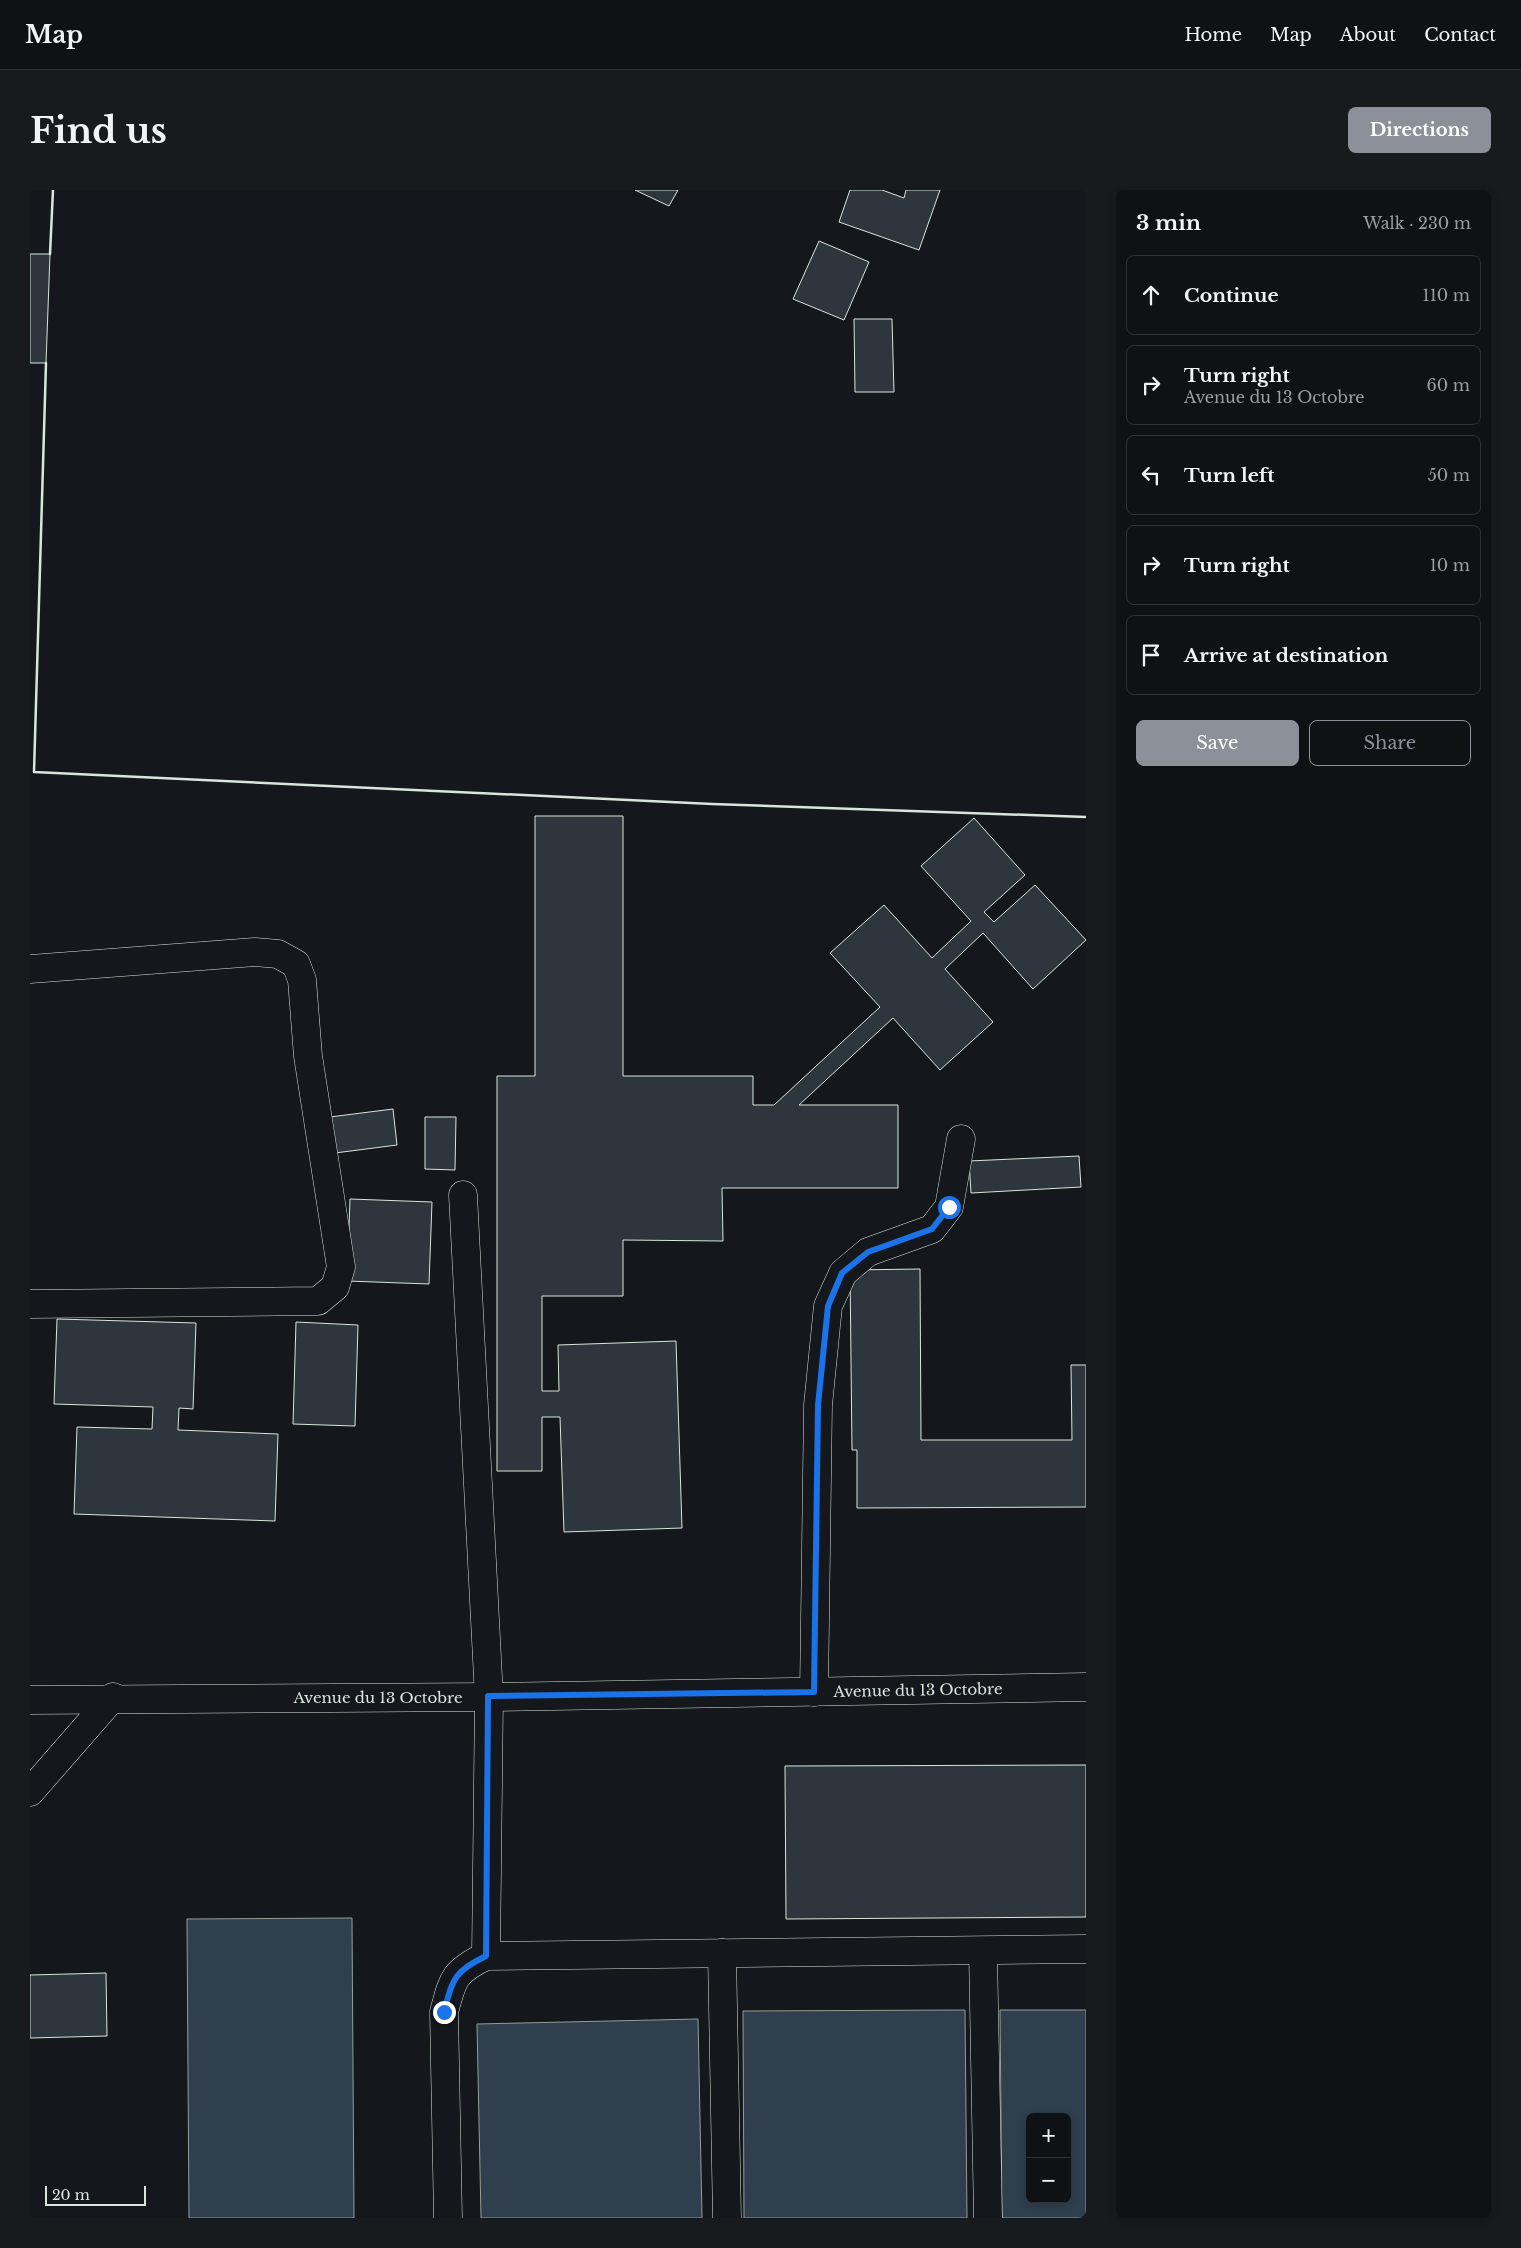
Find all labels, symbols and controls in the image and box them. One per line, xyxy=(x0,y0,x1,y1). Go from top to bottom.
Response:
text: Map xyxy=(25,20,83,49)
text: Home xyxy=(1184,24,1242,46)
text: Map xyxy=(1270,24,1312,46)
text: About xyxy=(1340,24,1396,46)
text: Contact xyxy=(1424,24,1496,46)
button: Directions xyxy=(1348,107,1491,153)
text: Find us xyxy=(30,109,167,152)
text: 3 min xyxy=(1136,210,1201,236)
text: Walk · 230 m xyxy=(1363,213,1471,233)
icon: ahead xyxy=(1137,281,1165,309)
text: Continue xyxy=(1184,284,1279,307)
text: 110 m xyxy=(1423,285,1470,305)
text: Turn right xyxy=(1184,364,1290,387)
icon: right xyxy=(1137,371,1165,399)
text: 60 m xyxy=(1427,375,1470,395)
text: Avenue du 13 Octobre xyxy=(1184,387,1365,407)
icon: left xyxy=(1137,461,1165,489)
text: Turn left xyxy=(1184,464,1275,487)
text: 50 m xyxy=(1428,465,1470,485)
icon: right xyxy=(1137,551,1165,579)
text: Turn right xyxy=(1184,554,1290,577)
text: 10 m xyxy=(1430,555,1470,575)
icon: arrive xyxy=(1137,641,1165,669)
text: Arrive at destination xyxy=(1184,644,1388,667)
button: Save xyxy=(1136,720,1299,766)
button: Share xyxy=(1309,720,1471,766)
route start xyxy=(938,1196,961,1219)
street label: Avenue du 13 Octobre xyxy=(832,1679,1003,1701)
street label: Avenue du 13 Octobre xyxy=(292,1688,463,1707)
route end xyxy=(433,2001,456,2024)
map controls xyxy=(1026,2113,1071,2203)
button: + xyxy=(1026,2113,1071,2158)
button: − xyxy=(1026,2158,1071,2203)
scale bar xyxy=(45,2183,146,2206)
text: 20 m xyxy=(52,2186,90,2204)

